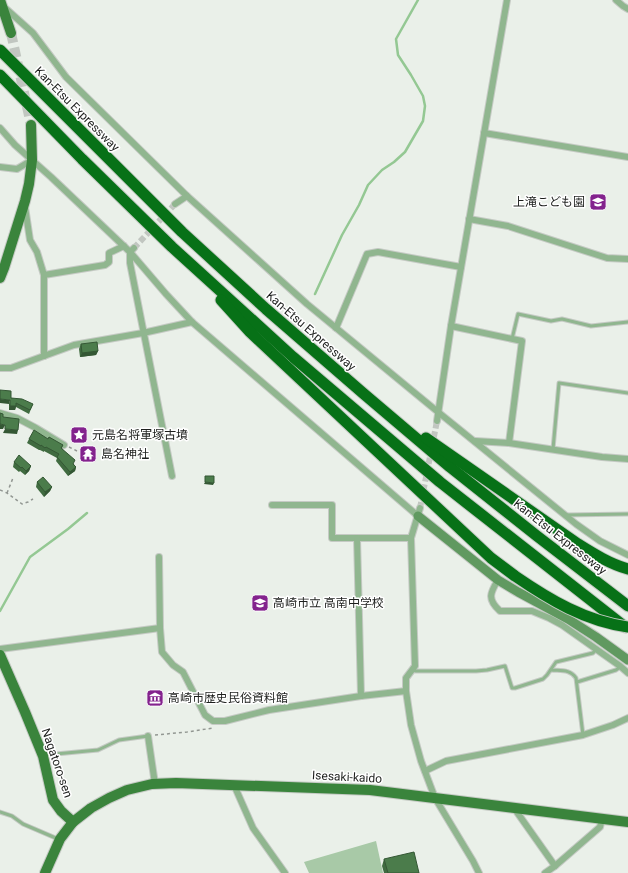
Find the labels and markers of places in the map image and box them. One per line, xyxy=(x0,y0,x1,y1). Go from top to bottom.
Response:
school or university icon: 上滝こども園 xyxy=(588,192,608,212)
place label: 上滝こども園 xyxy=(513,195,585,209)
place icon: 元島名将軍塚古墳 xyxy=(69,425,89,445)
place label: 元島名将軍塚古墳 xyxy=(92,428,188,442)
temple icon: 島名神社 xyxy=(78,444,98,464)
place label: 島名神社 xyxy=(101,447,149,461)
school or university icon: 高崎市立 高南中学校 xyxy=(250,593,270,613)
place label: 高崎市立 高南中学校 xyxy=(273,596,384,610)
museum icon: 高崎市歴史民俗資料館 xyxy=(145,688,165,708)
place label: 高崎市歴史民俗資料館 xyxy=(168,691,288,705)

